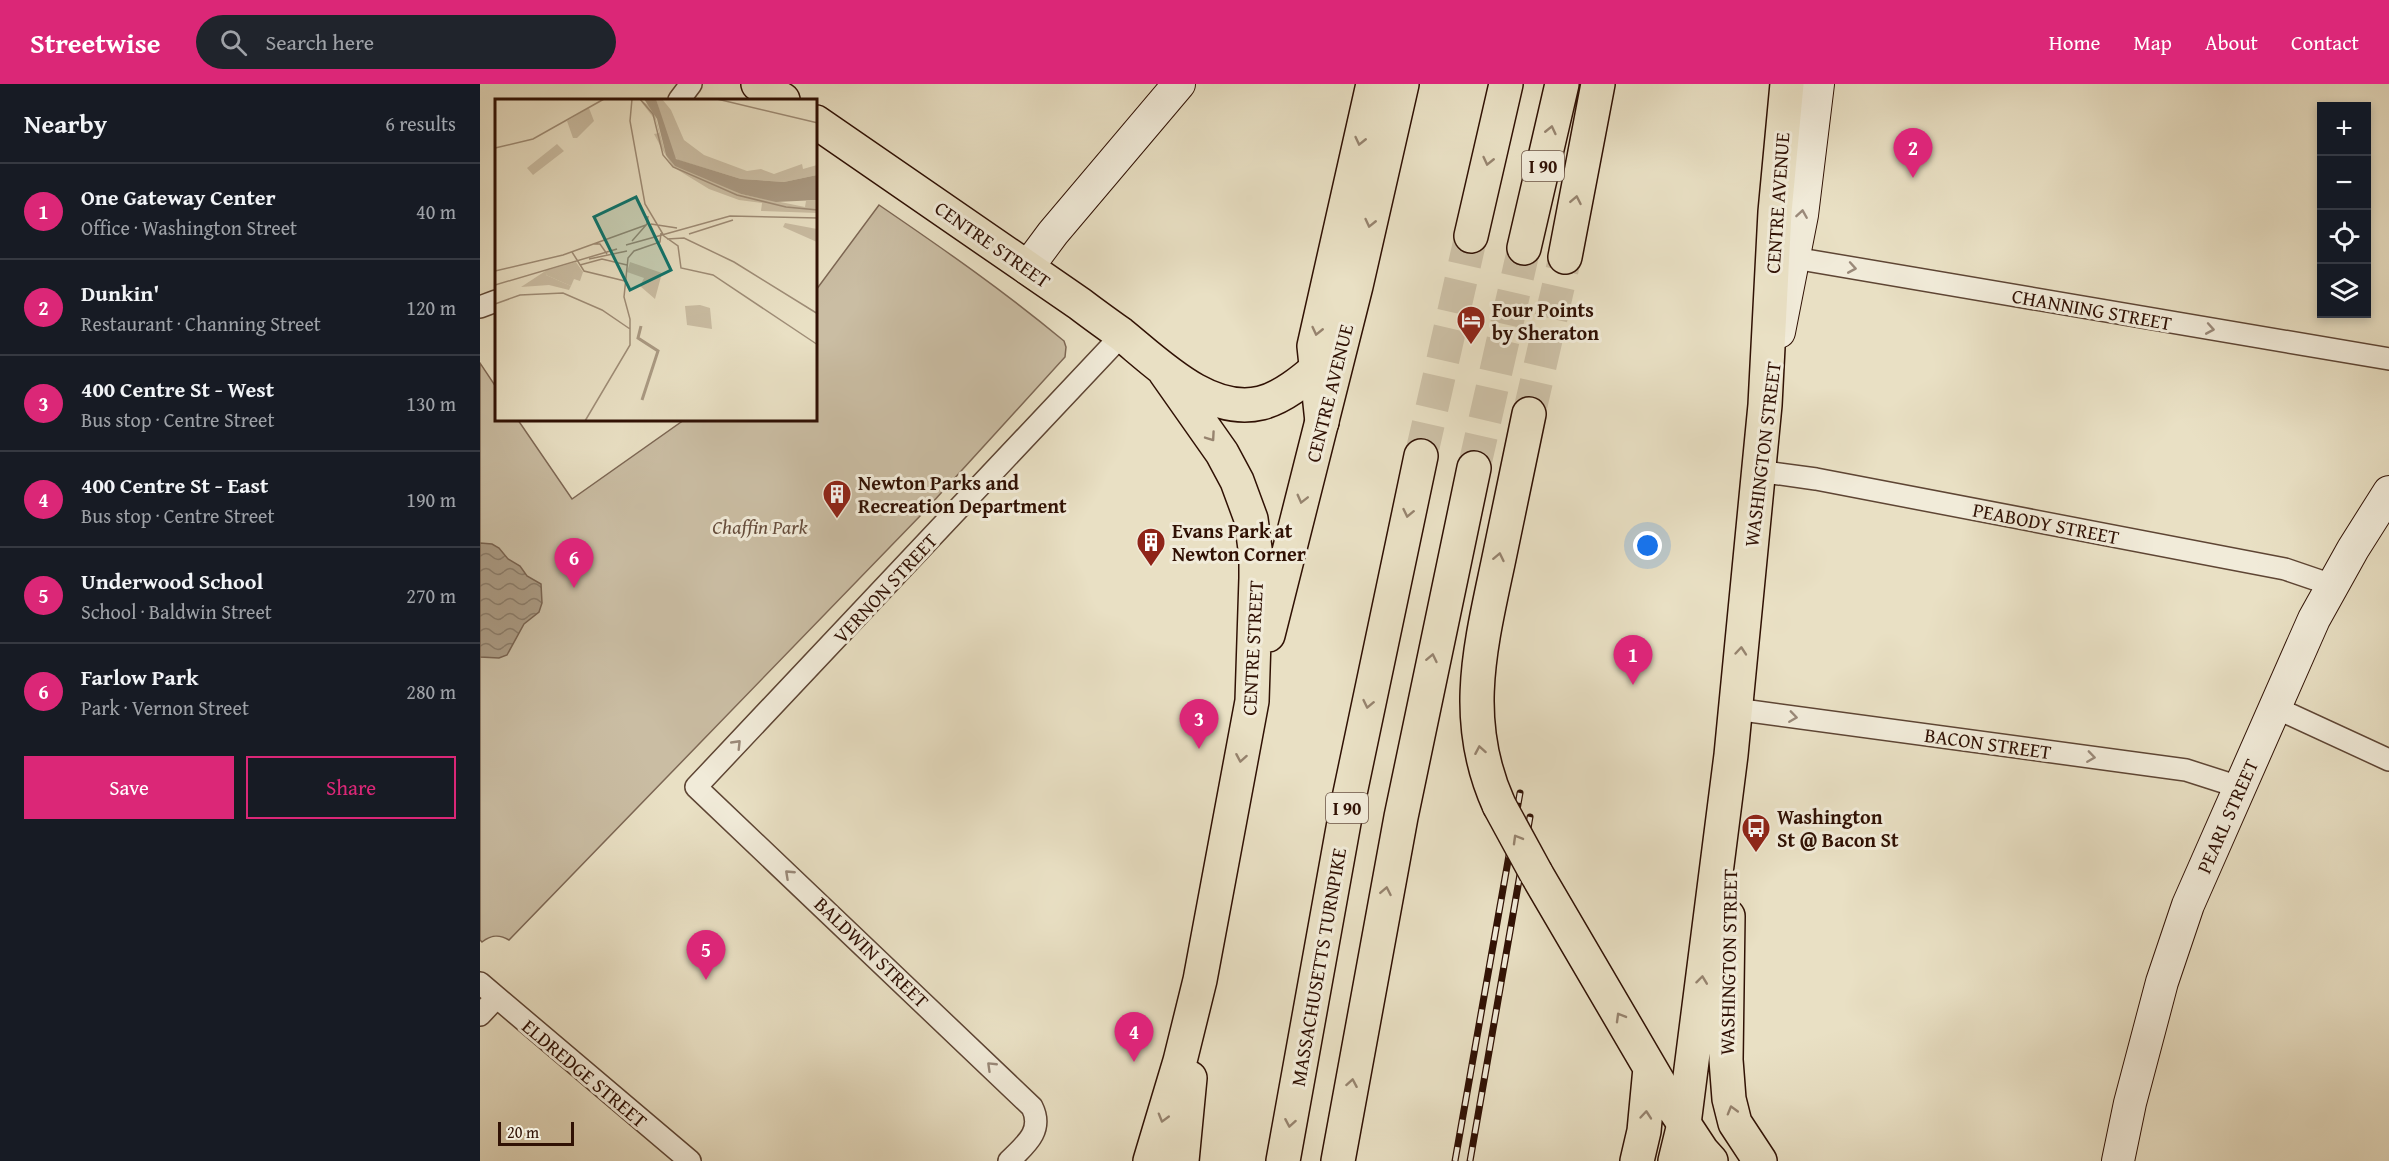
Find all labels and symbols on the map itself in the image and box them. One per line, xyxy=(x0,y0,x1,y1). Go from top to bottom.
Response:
inset map xyxy=(495,99,818,422)
one-way arrow xyxy=(1544,125,1557,135)
pin: 2 xyxy=(1894,128,1932,178)
street label: CENTRE AVENUE xyxy=(1758,131,1796,275)
one-way arrow xyxy=(1354,136,1367,146)
road number: I 90 xyxy=(1522,151,1564,181)
one-way arrow xyxy=(1482,156,1495,166)
street label: CENTRE STREET xyxy=(929,193,1057,295)
one-way arrow xyxy=(1569,195,1582,205)
one-way arrow xyxy=(1795,209,1808,219)
one-way arrow xyxy=(1364,218,1377,228)
one-way arrow xyxy=(1847,261,1856,273)
street label: CHANNING STREET xyxy=(2010,281,2174,337)
place label: Four Points by Sheraton xyxy=(1492,295,1599,347)
hotel icon: Four Points by Sheraton xyxy=(1455,304,1487,346)
street label: CENTRE AVENUE xyxy=(1298,321,1360,465)
one-way arrow xyxy=(2204,322,2214,335)
one-way arrow xyxy=(1311,326,1324,336)
street label: WASHINGTON STREET xyxy=(1736,360,1788,548)
one-way arrow xyxy=(1203,430,1214,441)
place label: Newton Parks and Recreation Department xyxy=(858,468,1067,520)
building icon: Newton Parks and Recreation Department xyxy=(821,478,853,520)
one-way arrow xyxy=(1297,493,1310,503)
street label: PEABODY STREET xyxy=(1970,495,2122,551)
one-way arrow xyxy=(1403,508,1416,518)
park label: Chaffin Park xyxy=(712,512,809,541)
place label: Evans Park at Newton Corner xyxy=(1172,516,1306,568)
street label: VERNON STREET xyxy=(826,526,944,650)
building icon: Evans Park at Newton Corner xyxy=(1135,526,1167,568)
your location xyxy=(1633,531,1662,560)
pin: 6 xyxy=(554,538,593,588)
one-way arrow xyxy=(1492,553,1505,563)
street label: CENTRE STREET xyxy=(1234,580,1270,716)
pin: 1 xyxy=(1614,636,1652,685)
one-way arrow xyxy=(1734,647,1747,656)
one-way arrow xyxy=(1425,654,1438,664)
one-way arrow xyxy=(1362,699,1375,709)
pin: 3 xyxy=(1180,700,1218,749)
one-way arrow xyxy=(1789,710,1798,723)
street label: BACON STREET xyxy=(1923,720,2053,766)
one-way arrow xyxy=(729,741,740,752)
one-way arrow xyxy=(1475,745,1487,754)
one-way arrow xyxy=(2086,751,2095,763)
one-way arrow xyxy=(1235,753,1248,763)
street label: PEARL STREET xyxy=(2189,754,2265,878)
road number: I 90 xyxy=(1326,793,1368,823)
place label: Washington St @ Bacon St xyxy=(1777,802,1899,854)
bus stop icon: Washington St @ Bacon St xyxy=(1740,812,1772,854)
one-way arrow xyxy=(1513,835,1524,845)
street label: MASSACHUSETTS TURNPIKE xyxy=(1283,846,1353,1088)
street label: WASHINGTON STREET xyxy=(1712,869,1744,1055)
one-way arrow xyxy=(785,870,796,881)
one-way arrow xyxy=(1379,886,1392,896)
street label: BALDWIN STREET xyxy=(808,890,936,1014)
pin: 5 xyxy=(686,930,726,980)
one-way arrow xyxy=(1695,975,1707,984)
street label: ELDREDGE STREET xyxy=(516,1012,654,1134)
pin: 4 xyxy=(1114,1012,1154,1062)
one-way arrow xyxy=(1616,1013,1627,1023)
one-way arrow xyxy=(987,1062,997,1073)
one-way arrow xyxy=(1345,1078,1358,1088)
one-way arrow xyxy=(1727,1105,1739,1116)
one-way arrow xyxy=(1639,1110,1652,1119)
one-way arrow xyxy=(1158,1112,1170,1123)
one-way arrow xyxy=(1284,1118,1296,1128)
scale bar xyxy=(498,1119,574,1146)

